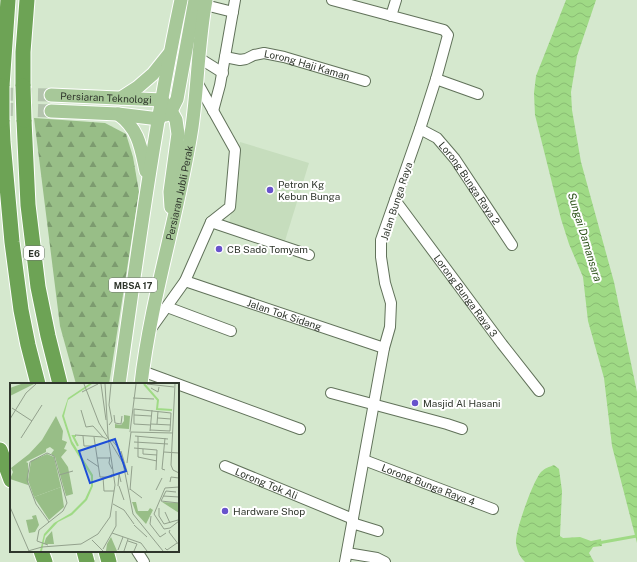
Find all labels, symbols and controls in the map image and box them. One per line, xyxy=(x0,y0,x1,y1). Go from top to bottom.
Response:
street label: Lorong Haji Kaman xyxy=(263,47,351,82)
street label: Persiaran Teknologi xyxy=(60,89,152,106)
street label: Lorong Bunga Raya 2 xyxy=(437,139,503,227)
street label: Persiaran Jubli Perak xyxy=(163,144,195,242)
street label: Jalan Bunga Raya xyxy=(378,160,414,242)
place label: Petron Kg Kebun Bunga xyxy=(278,178,340,202)
marker: Petron Kg Kebun Bunga xyxy=(265,185,275,195)
water label: Sungai Damansara xyxy=(566,191,604,283)
place label: CB Sado Tomyam xyxy=(227,243,308,255)
marker: CB Sado Tomyam xyxy=(214,244,224,254)
road number: E6 xyxy=(24,246,44,260)
street label: Lorong Bunga Raya 3 xyxy=(432,252,500,339)
road number: MBSA 17 xyxy=(109,278,157,292)
street label: Jalan Tok Sidang xyxy=(246,296,323,333)
inset map xyxy=(10,383,179,552)
place label: Masjid Al Hasani xyxy=(423,397,500,409)
marker: Masjid Al Hasani xyxy=(410,398,420,408)
street label: Lorong Bunga Raya 4 xyxy=(380,461,477,508)
street label: Lorong Tok Ali xyxy=(233,465,300,502)
place label: Hardware Shop xyxy=(233,505,305,517)
marker: Hardware Shop xyxy=(220,506,230,516)

